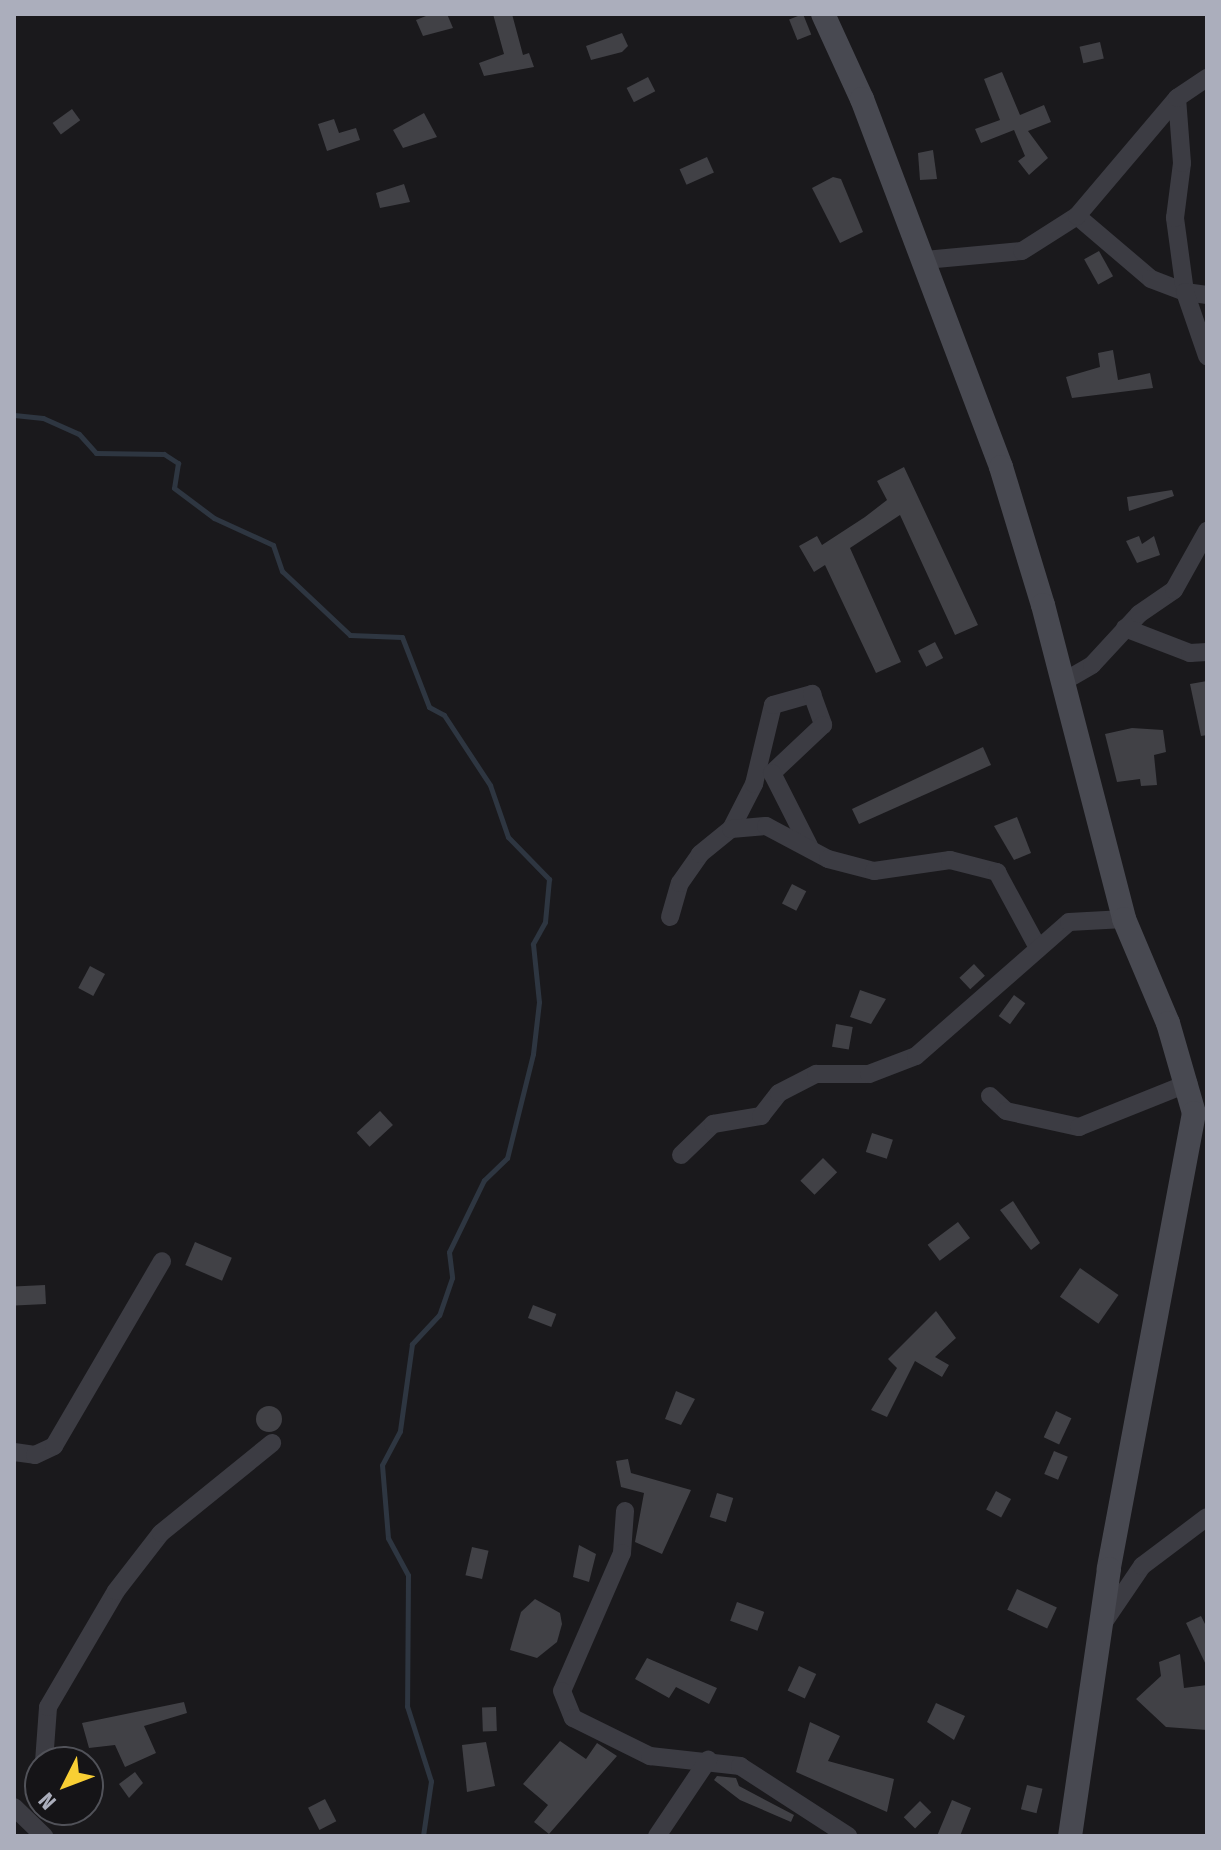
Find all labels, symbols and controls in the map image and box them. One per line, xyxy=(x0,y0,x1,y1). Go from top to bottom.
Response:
north arrow xyxy=(24,1746,104,1826)
text: N xyxy=(33,1787,62,1815)

